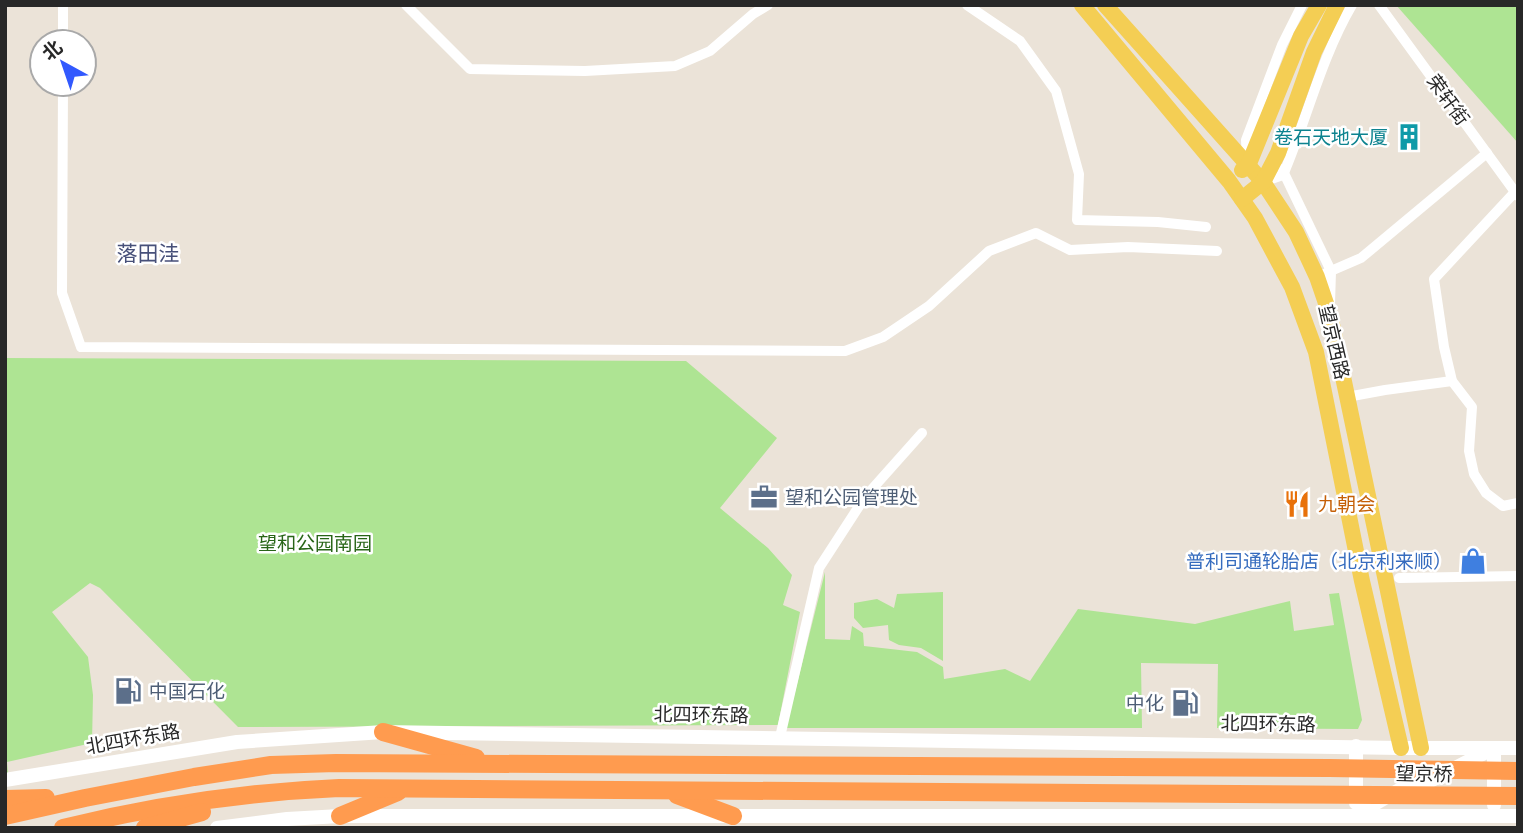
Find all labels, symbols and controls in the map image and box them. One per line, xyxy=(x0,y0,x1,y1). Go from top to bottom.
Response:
north arrow xyxy=(28,28,98,98)
text: 北 xyxy=(37,35,68,66)
street label: 荣轩街 xyxy=(1421,70,1475,130)
building icon: 卷石天地大厦 xyxy=(1394,122,1424,152)
place label: 卷石天地大厦 xyxy=(1274,125,1388,150)
district label: 落田洼 xyxy=(117,240,180,267)
street label: 望京西路 xyxy=(1313,302,1355,382)
office icon: 望和公园管理处 xyxy=(749,482,779,512)
place label: 望和公园管理处 xyxy=(785,485,918,510)
restaurant icon: 九朝会 xyxy=(1282,489,1312,519)
place label: 九朝会 xyxy=(1318,492,1375,517)
park label: 望和公园南园 xyxy=(258,531,372,556)
shop icon: 普利司通轮胎店（北京利来顺） xyxy=(1458,546,1488,576)
place label: 普利司通轮胎店（北京利来顺） xyxy=(1186,549,1452,574)
fuel station icon: 中国石化 xyxy=(113,676,143,706)
place label: 中国石化 xyxy=(149,679,225,704)
fuel station icon: 中化 xyxy=(1170,688,1200,718)
place label: 中化 xyxy=(1126,691,1164,716)
street label: 北四环东路 xyxy=(653,702,749,728)
street label: 北四环东路 xyxy=(1220,711,1316,737)
street label: 北四环东路 xyxy=(84,718,182,760)
street label: 望京桥 xyxy=(1395,761,1453,787)

